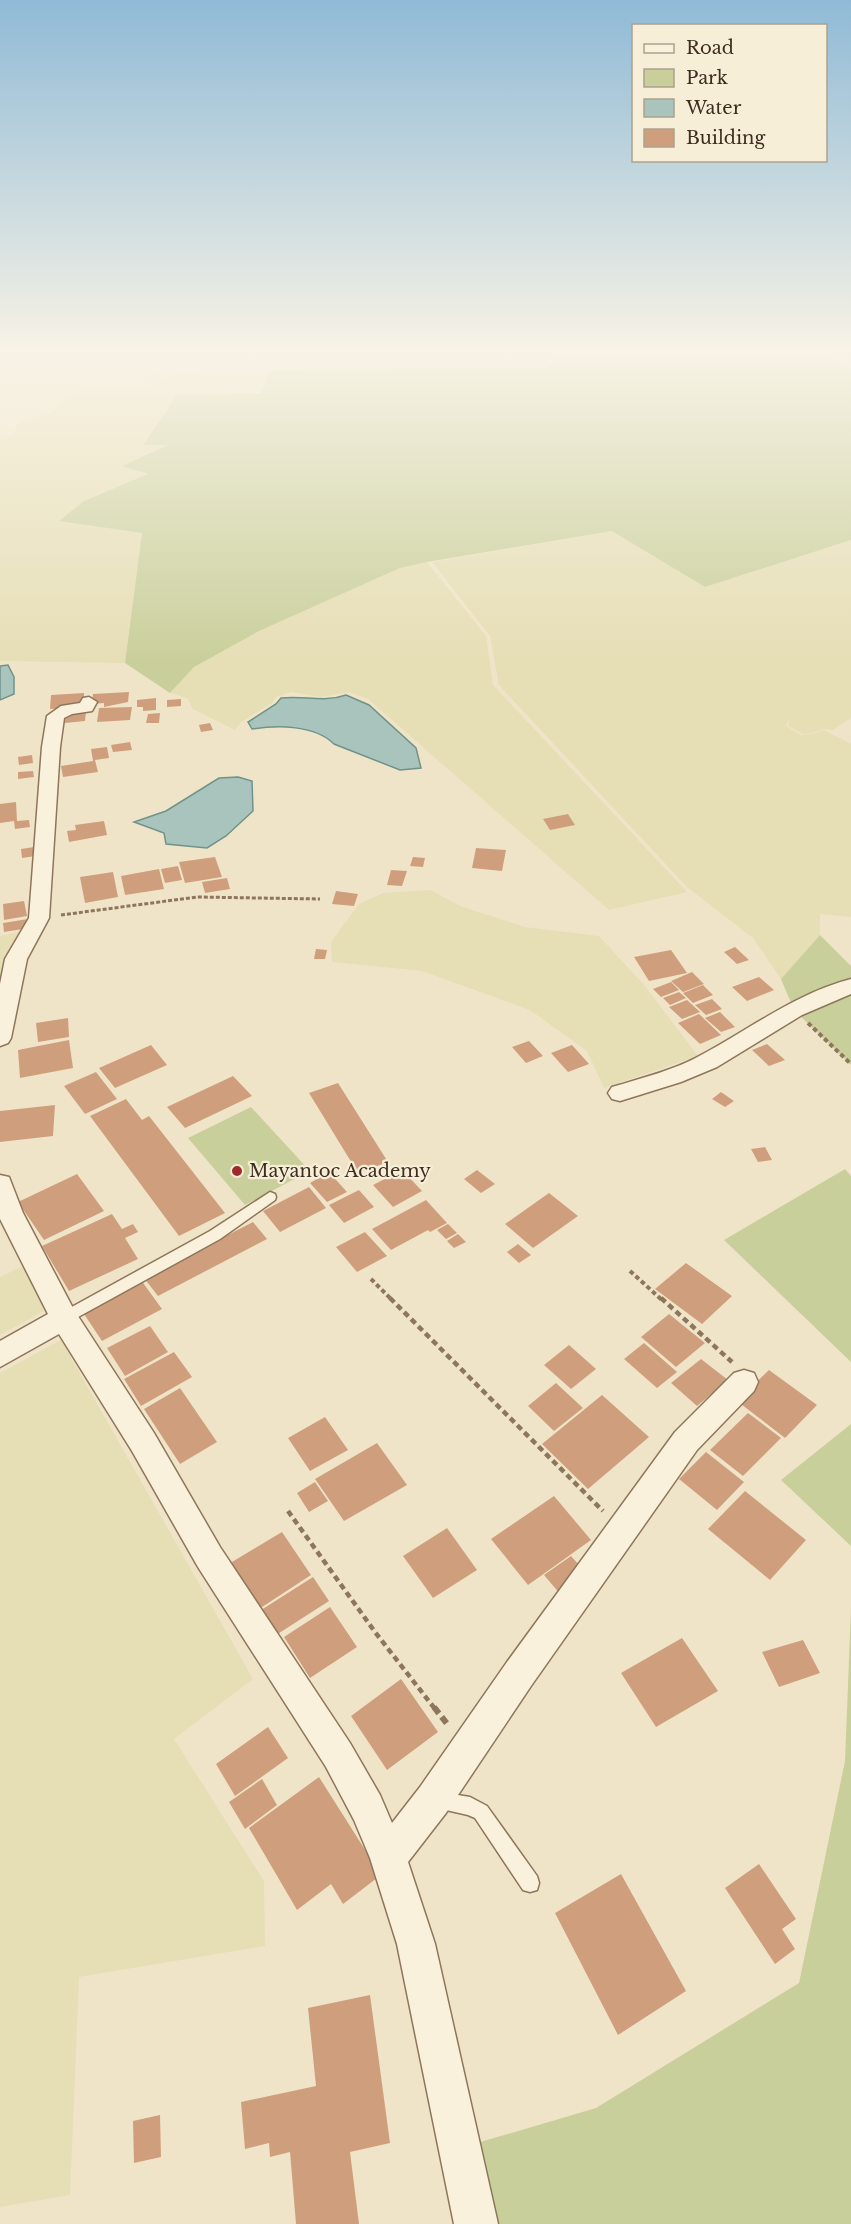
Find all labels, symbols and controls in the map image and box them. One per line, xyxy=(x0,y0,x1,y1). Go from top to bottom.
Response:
legend xyxy=(632,24,827,162)
text: Road xyxy=(686,37,734,59)
text: Park xyxy=(686,67,728,89)
text: Water xyxy=(685,97,742,119)
text: Building xyxy=(686,127,765,149)
place label: Mayantoc Academy xyxy=(249,1160,431,1182)
marker: Mayantoc Academy xyxy=(230,1164,244,1178)

